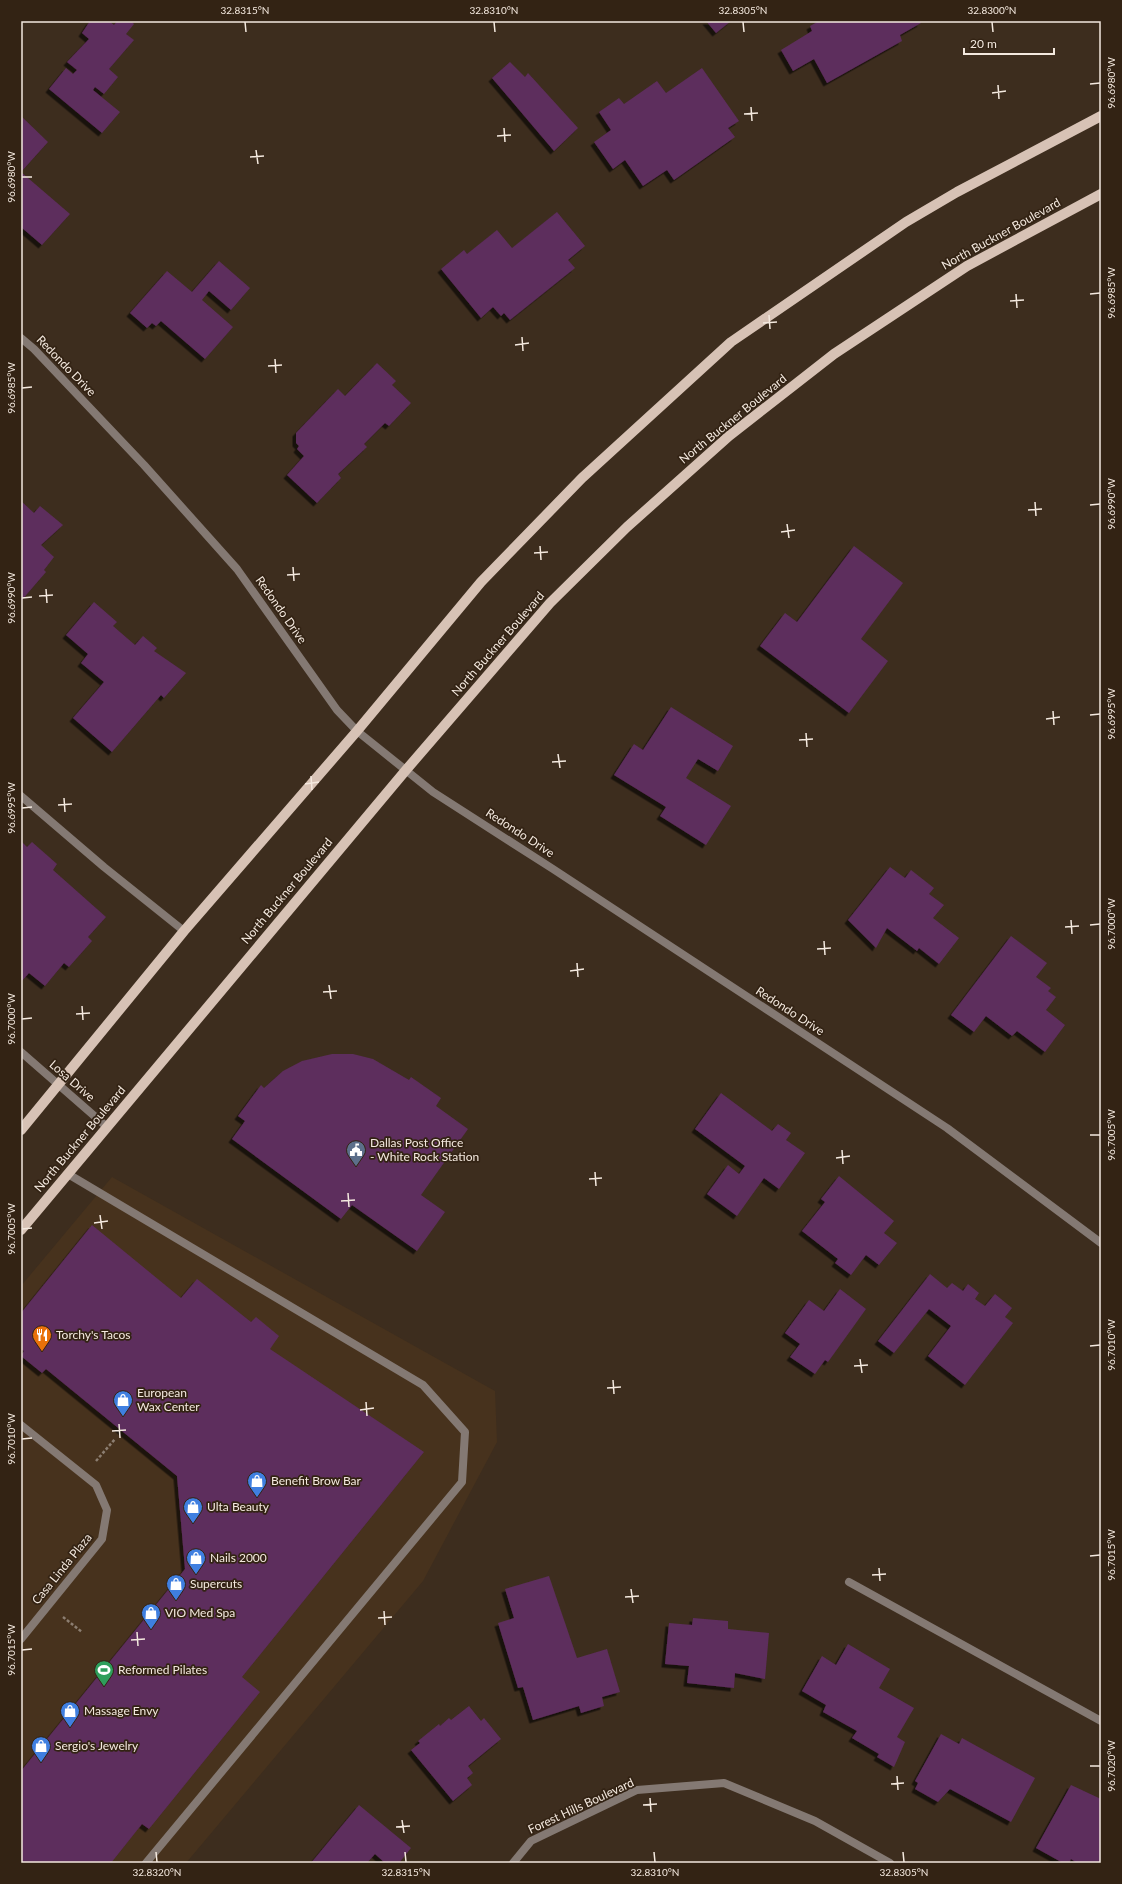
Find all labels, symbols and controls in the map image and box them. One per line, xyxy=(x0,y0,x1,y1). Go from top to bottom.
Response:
text: 32.8315°N xyxy=(221,4,269,16)
text: 32.8310°N xyxy=(470,4,518,16)
text: 32.8305°N xyxy=(719,4,767,16)
text: 32.8300°N xyxy=(968,4,1016,16)
scale bar xyxy=(964,30,1054,56)
text: 20 m xyxy=(970,36,997,51)
text: 96.6980°W xyxy=(1105,57,1117,109)
text: 96.6980°W xyxy=(5,151,17,203)
street label: North Buckner Boulevard xyxy=(939,195,1063,273)
text: 96.6985°W xyxy=(1105,267,1117,319)
street label: Redondo Drive xyxy=(34,332,99,399)
text: 96.6985°W xyxy=(5,362,17,414)
street label: North Buckner Boulevard xyxy=(676,371,789,467)
text: 96.6990°W xyxy=(1105,478,1117,530)
text: 96.6990°W xyxy=(5,572,17,624)
street label: Redondo Drive xyxy=(253,573,310,646)
street label: North Buckner Boulevard xyxy=(448,588,547,699)
text: 96.6995°W xyxy=(1105,688,1117,740)
text: 96.6995°W xyxy=(5,782,17,834)
street label: Redondo Drive xyxy=(483,805,557,860)
street label: North Buckner Boulevard xyxy=(238,835,335,947)
text: 96.7000°W xyxy=(1105,898,1117,950)
street label: Redondo Drive xyxy=(753,983,827,1038)
text: 96.7000°W xyxy=(5,993,17,1045)
street label: Losa Drive xyxy=(47,1057,98,1104)
street label: North Buckner Boulevard xyxy=(31,1083,128,1195)
text: 96.7005°W xyxy=(1105,1109,1117,1161)
place label: Dallas Post Office - White Rock Station xyxy=(370,1135,479,1164)
public building icon: Dallas Post Office - White Rock Station xyxy=(345,1139,367,1167)
text: 96.7005°W xyxy=(5,1203,17,1255)
text: 96.7010°W xyxy=(1105,1319,1117,1371)
restaurant icon: Torchy's Tacos xyxy=(31,1324,53,1352)
place label: Torchy's Tacos xyxy=(56,1327,131,1342)
place label: European Wax Center xyxy=(137,1385,200,1414)
shop icon: European Wax Center xyxy=(112,1389,134,1417)
text: 96.7010°W xyxy=(5,1413,17,1465)
shop icon: Benefit Brow Bar xyxy=(246,1470,268,1498)
place label: Benefit Brow Bar xyxy=(271,1473,362,1488)
shop icon: Ulta Beauty xyxy=(182,1496,204,1524)
place label: Ulta Beauty xyxy=(207,1499,270,1514)
text: 96.7015°W xyxy=(1105,1529,1117,1581)
street label: Casa Linda Plaza xyxy=(28,1530,95,1607)
shop icon: Nails 2000 xyxy=(185,1547,207,1575)
place label: Nails 2000 xyxy=(210,1550,267,1565)
shop icon: Supercuts xyxy=(165,1573,187,1601)
place label: Supercuts xyxy=(190,1576,242,1591)
shop icon: VIO Med Spa xyxy=(140,1602,162,1630)
place label: VIO Med Spa xyxy=(165,1605,235,1620)
text: 96.7015°W xyxy=(5,1624,17,1676)
sports icon: Reformed Pilates xyxy=(93,1659,115,1687)
place label: Reformed Pilates xyxy=(118,1662,207,1677)
shop icon: Massage Envy xyxy=(59,1700,81,1728)
place label: Massage Envy xyxy=(84,1703,159,1718)
shop icon: Sergio's Jewelry xyxy=(30,1735,52,1763)
place label: Sergio's Jewelry xyxy=(55,1738,139,1753)
text: 96.7020°W xyxy=(1105,1740,1117,1792)
street label: Forest Hills Boulevard xyxy=(525,1774,636,1837)
text: 32.8320°N xyxy=(133,1866,181,1878)
text: 32.8315°N xyxy=(382,1866,430,1878)
text: 32.8310°N xyxy=(631,1866,679,1878)
text: 32.8305°N xyxy=(880,1866,928,1878)

